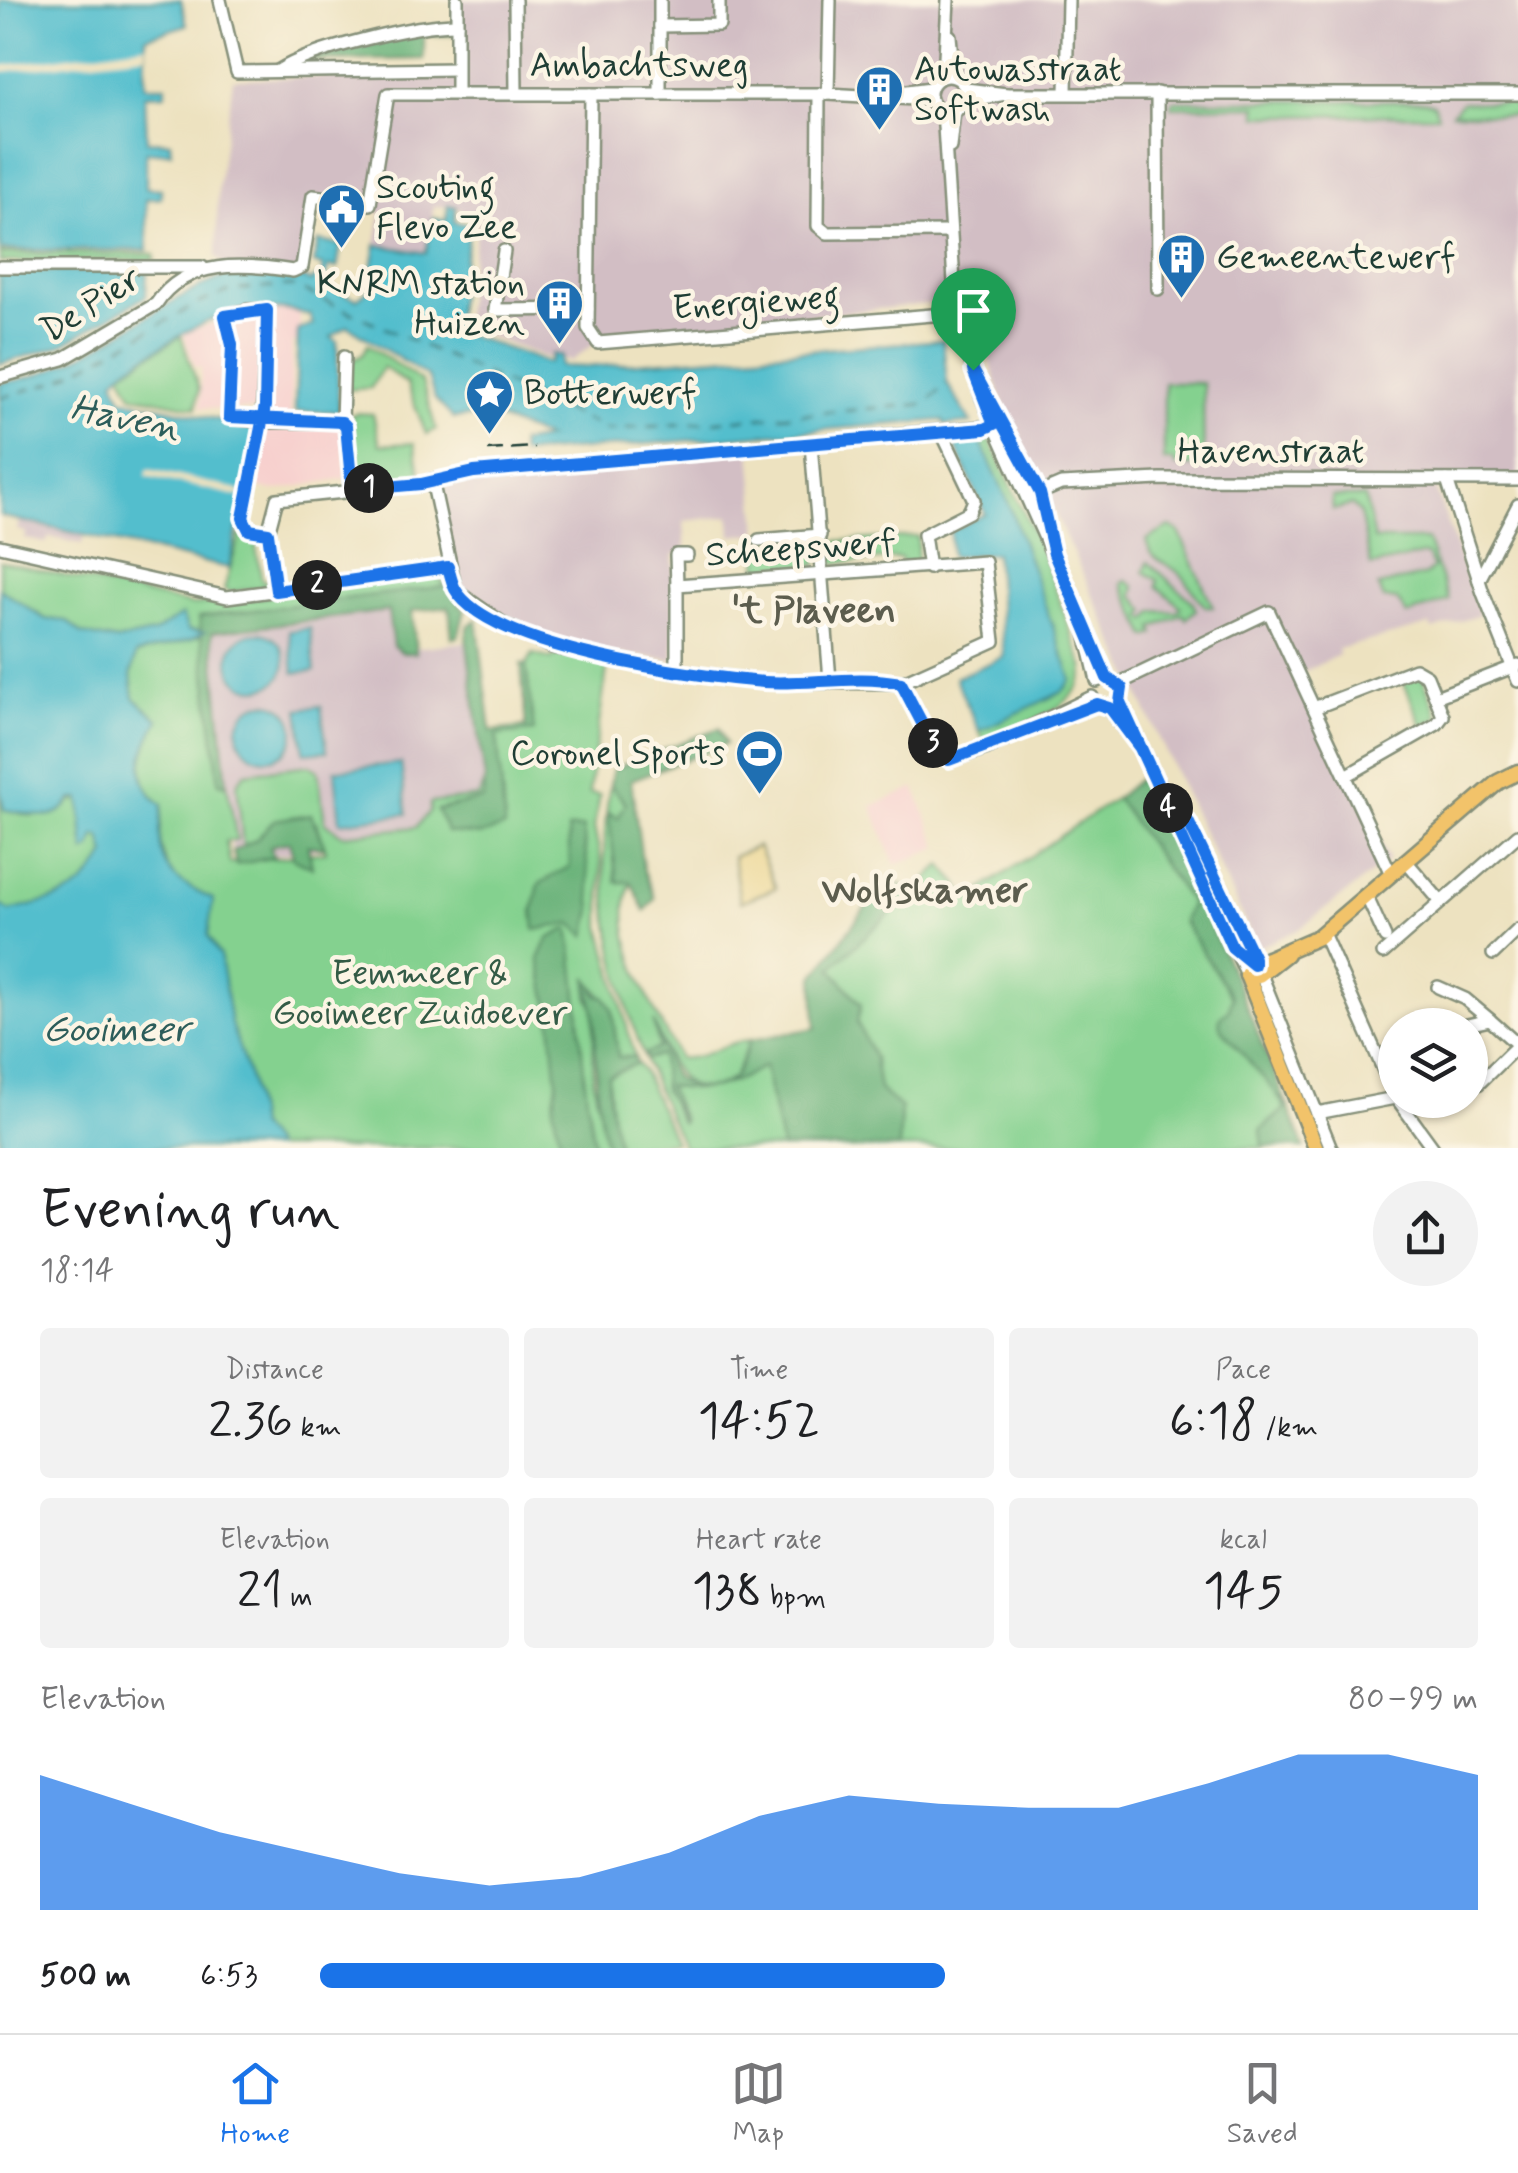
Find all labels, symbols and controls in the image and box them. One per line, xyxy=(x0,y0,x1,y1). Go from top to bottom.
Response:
street label: Ambachtsweg xyxy=(530,43,748,89)
place label: Autowasstraat Softwash xyxy=(914,47,1122,133)
building icon: Autowasstraat Softwash xyxy=(853,64,905,132)
place label: Scouting Flevo Zee xyxy=(376,165,517,251)
public building icon: Scouting Flevo Zee xyxy=(315,182,367,250)
building icon: Gemeentewerf xyxy=(1155,232,1207,300)
place label: Gemeentewerf xyxy=(1216,235,1455,281)
street label: De Pier xyxy=(32,256,150,354)
place label: KNRM station Huizen xyxy=(317,261,525,347)
pin xyxy=(931,268,1016,371)
street label: Energieweg xyxy=(671,274,841,336)
building icon: KNRM station Huizen xyxy=(534,278,586,346)
icon: arrive xyxy=(946,283,1001,338)
place icon: Botterwerf xyxy=(463,368,515,436)
place label: Botterwerf xyxy=(524,371,697,417)
water label: Haven xyxy=(66,384,184,454)
street label: Havenstraat xyxy=(1178,429,1364,475)
pin: 1 xyxy=(344,463,394,513)
text: 1 xyxy=(363,469,375,506)
street label: Scheepswerf xyxy=(704,519,898,579)
pin: 2 xyxy=(292,560,342,610)
text: 2 xyxy=(310,566,324,603)
district label: 't Plaveen xyxy=(732,587,896,636)
pin: 3 xyxy=(908,718,958,768)
text: 3 xyxy=(927,724,939,761)
sports icon: Coronel Sports xyxy=(734,728,786,796)
place label: Coronel Sports xyxy=(510,731,725,777)
pin: 4 xyxy=(1143,783,1193,833)
text: 4 xyxy=(1160,789,1176,826)
district label: Wolfskamer xyxy=(822,867,1028,916)
park label: Eemmeer & Gooimeer Zuidoever xyxy=(272,951,568,1037)
water label: Gooimeer xyxy=(43,1006,194,1055)
map controls xyxy=(1378,1008,1488,1118)
button: layers xyxy=(1378,1008,1488,1118)
text: Evening run xyxy=(40,1176,340,1248)
button: share xyxy=(1373,1181,1478,1286)
text: 18:14 xyxy=(40,1250,114,1292)
text: Distance xyxy=(225,1352,324,1389)
text: Time xyxy=(730,1352,788,1389)
text: Pace xyxy=(1215,1352,1271,1389)
text: 2.36 xyxy=(208,1389,293,1455)
text: 14:52 xyxy=(698,1389,820,1455)
text: 6:18 xyxy=(1169,1389,1257,1455)
text: km xyxy=(293,1410,341,1447)
text: /km xyxy=(1257,1410,1318,1447)
text: Elevation xyxy=(220,1522,330,1559)
text: Heart rate xyxy=(696,1522,822,1559)
text: kcal xyxy=(1220,1522,1267,1559)
text: 21 xyxy=(237,1559,283,1625)
text: 138 xyxy=(692,1559,762,1625)
text: 145 xyxy=(1203,1559,1284,1625)
text: m xyxy=(283,1580,313,1617)
text: bpm xyxy=(762,1580,826,1617)
text: Elevation xyxy=(40,1678,166,1720)
text: 80–99 m xyxy=(1348,1678,1478,1720)
text: 500 m xyxy=(40,1955,131,1997)
text: 6:53 xyxy=(200,1955,258,1997)
tab: Home xyxy=(220,2056,290,2153)
tab: Map xyxy=(731,2056,786,2153)
tab: Saved xyxy=(1227,2056,1298,2153)

